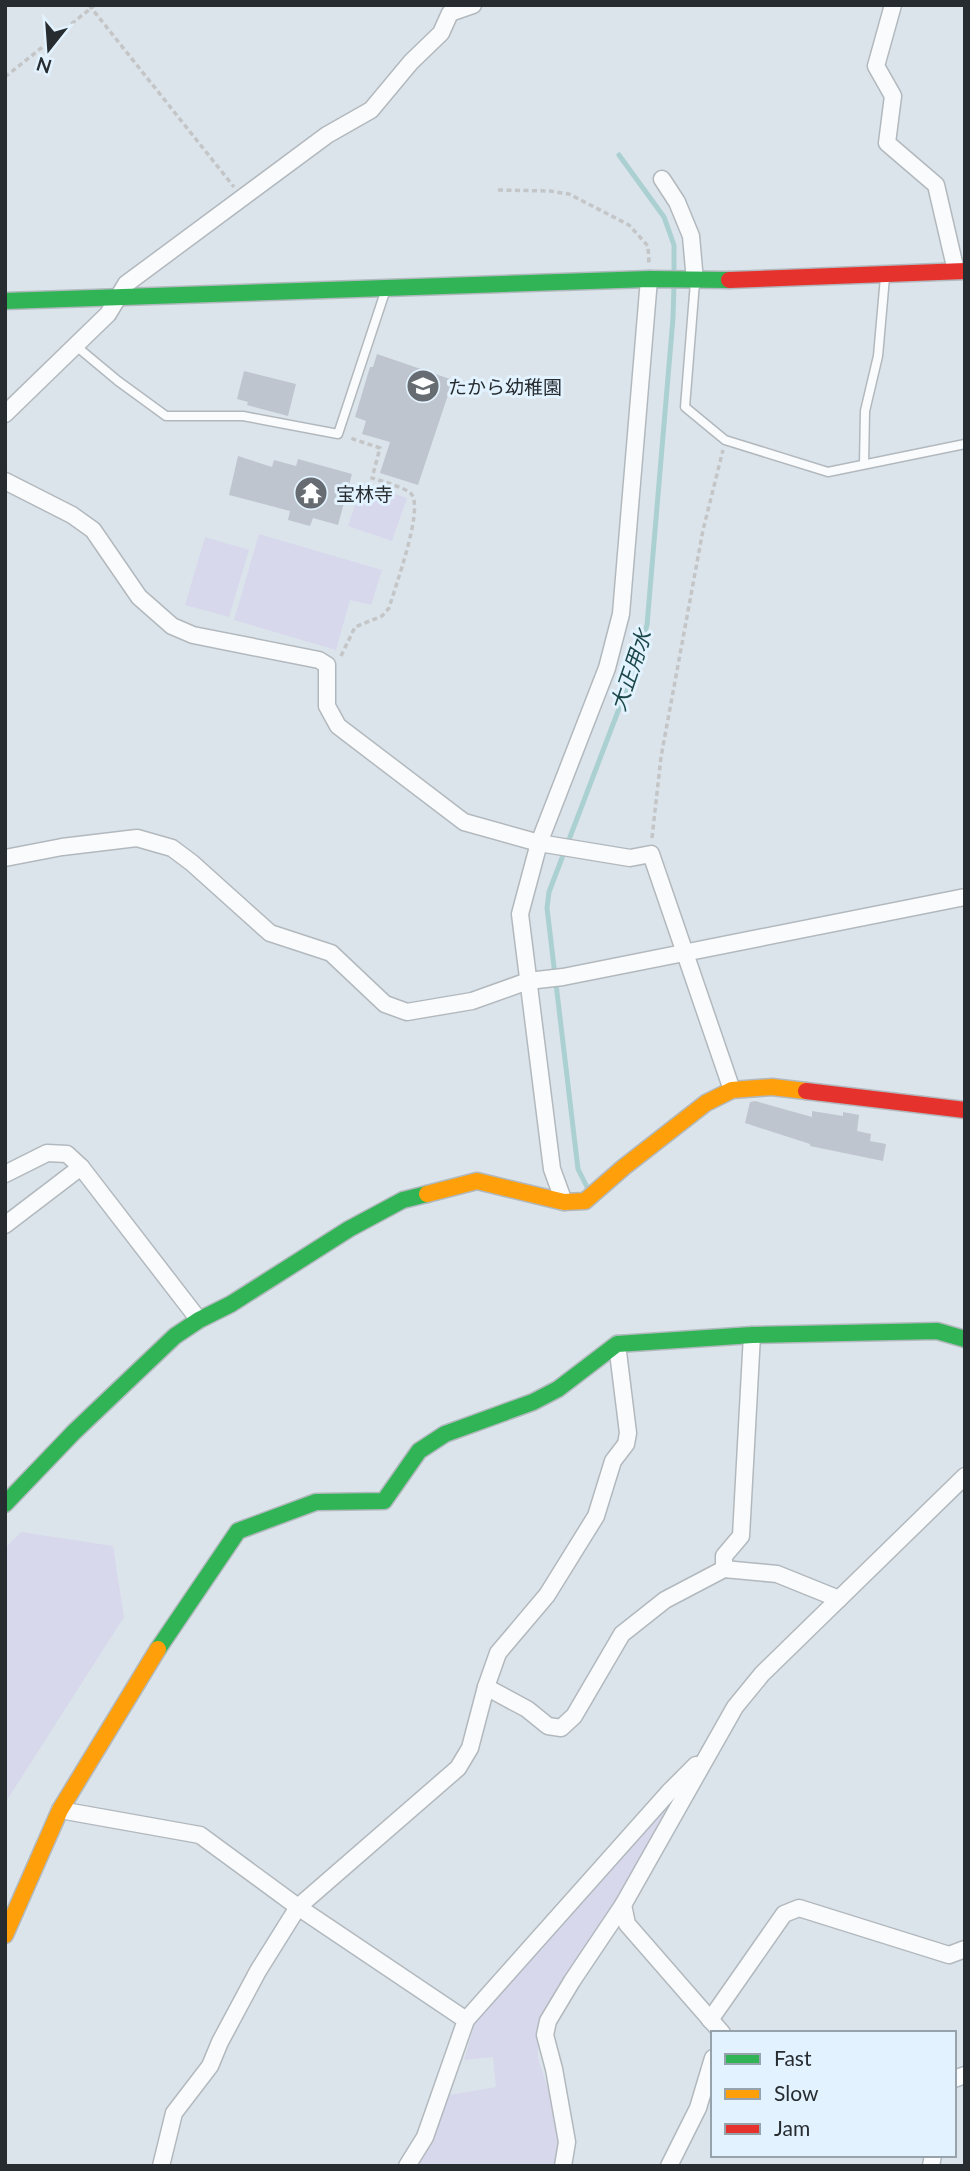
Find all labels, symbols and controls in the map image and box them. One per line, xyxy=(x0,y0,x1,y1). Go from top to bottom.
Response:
north arrow xyxy=(14,14,84,84)
text: N xyxy=(34,53,54,79)
school or university icon: たから幼稚園 xyxy=(404,367,442,405)
place label: たから幼稚園 xyxy=(448,375,562,398)
temple icon: 宝林寺 xyxy=(292,474,330,512)
place label: 宝林寺 xyxy=(336,482,393,505)
water label: 大正用水 xyxy=(605,624,656,714)
legend xyxy=(711,2031,956,2157)
text: Fast xyxy=(774,2045,812,2070)
text: Slow xyxy=(774,2080,819,2105)
text: Jam xyxy=(774,2115,810,2140)

